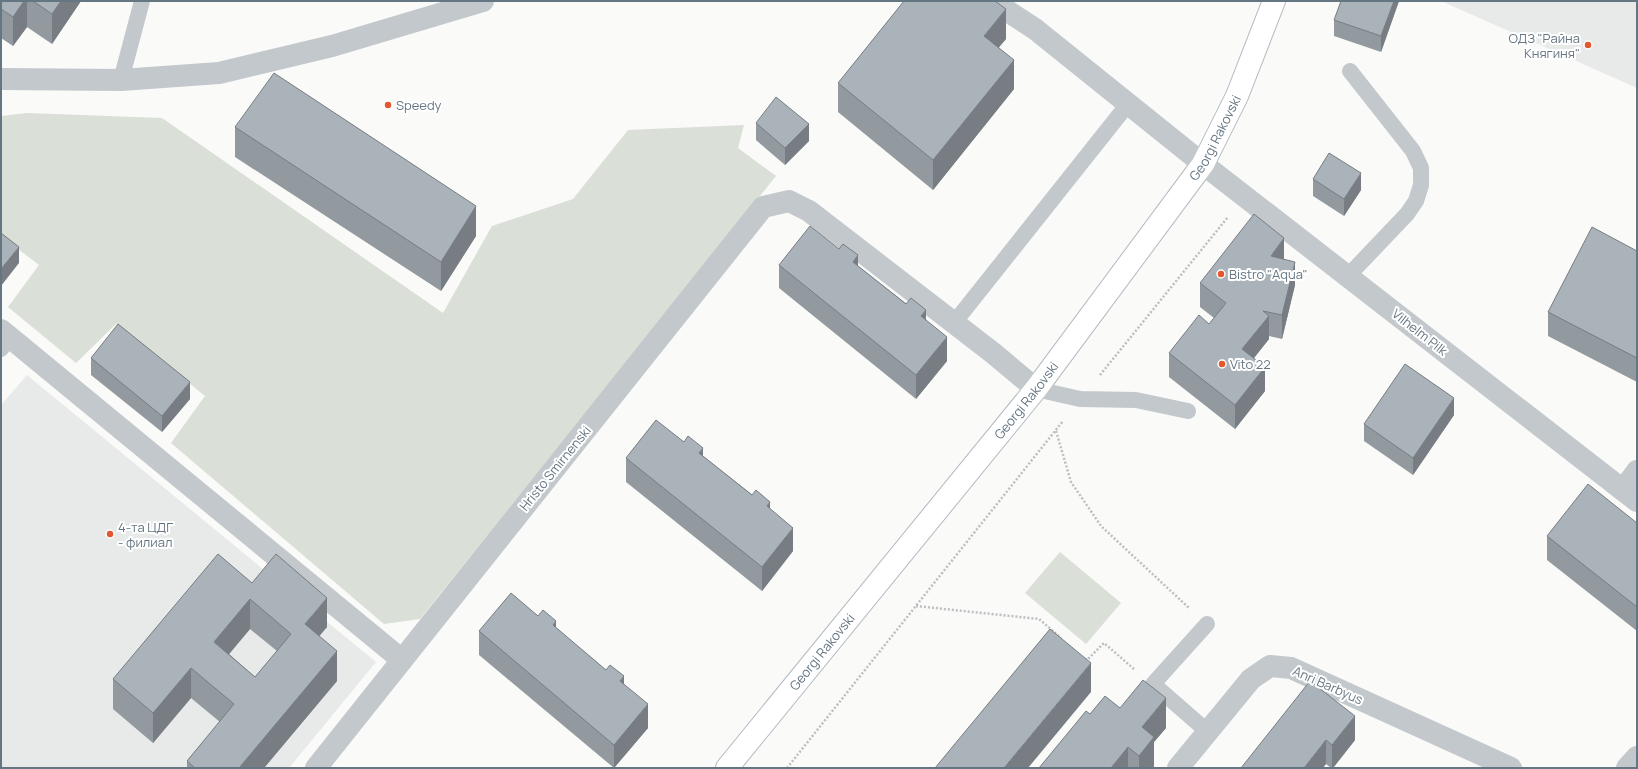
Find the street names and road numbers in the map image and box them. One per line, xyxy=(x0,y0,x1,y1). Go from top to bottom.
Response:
street label: Georgi Rakovski xyxy=(1185,92,1245,184)
street label: Vilhelm Pilk xyxy=(1388,305,1452,360)
street label: Georgi Rakovski xyxy=(990,358,1062,443)
street label: Hristo Smirnenski xyxy=(515,422,595,514)
street label: Georgi Rakovski xyxy=(785,610,859,694)
street label: Anri Barbyus xyxy=(1290,662,1366,709)

